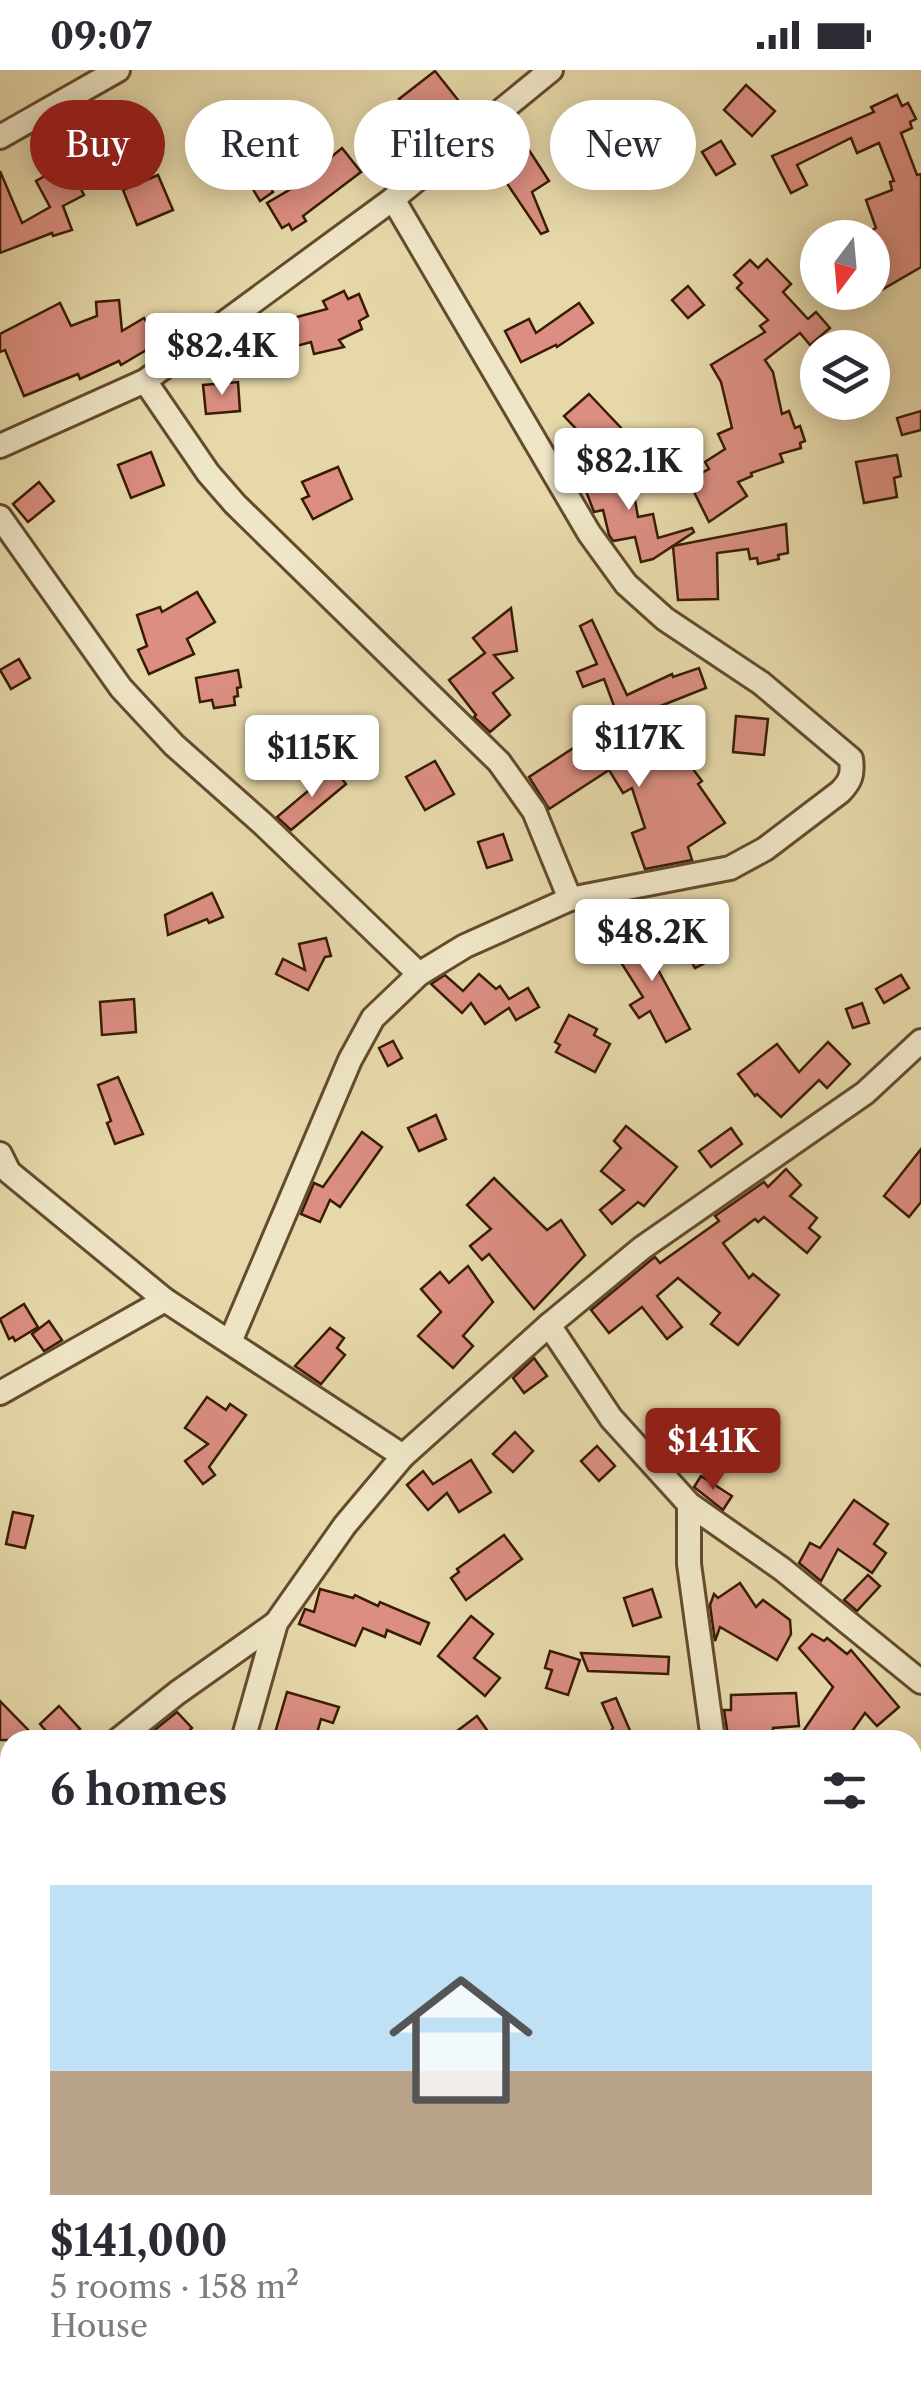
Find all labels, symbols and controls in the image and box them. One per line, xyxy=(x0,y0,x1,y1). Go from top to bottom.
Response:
text: 09:07 xyxy=(50,12,152,59)
chip: Buy xyxy=(30,100,165,190)
chip: Rent xyxy=(185,100,334,190)
chip: Filters xyxy=(354,100,530,190)
chip: New xyxy=(550,100,696,190)
north arrow xyxy=(800,220,890,310)
map controls xyxy=(800,220,890,420)
pin: $82.4K xyxy=(141,313,303,398)
text: $82.4K xyxy=(167,326,277,365)
button: layers xyxy=(800,330,890,420)
pin: $82.1K xyxy=(548,428,710,513)
text: $82.1K xyxy=(576,441,682,480)
pin: $117K xyxy=(569,705,709,790)
pin: $115K xyxy=(242,715,382,800)
text: $117K xyxy=(595,718,683,757)
text: $115K xyxy=(267,728,357,767)
pin: $48.2K xyxy=(571,899,733,984)
text: $48.2K xyxy=(597,912,707,951)
pin: $141K xyxy=(643,1408,783,1493)
text: $141K xyxy=(667,1421,759,1460)
icon: filters xyxy=(817,1763,872,1818)
text: 6 homes xyxy=(50,1764,228,1816)
icon: home xyxy=(371,1950,551,2130)
text: $141,000 xyxy=(50,2215,227,2267)
text: 5 rooms · 158 m² xyxy=(50,2267,299,2306)
text: House xyxy=(50,2306,148,2345)

